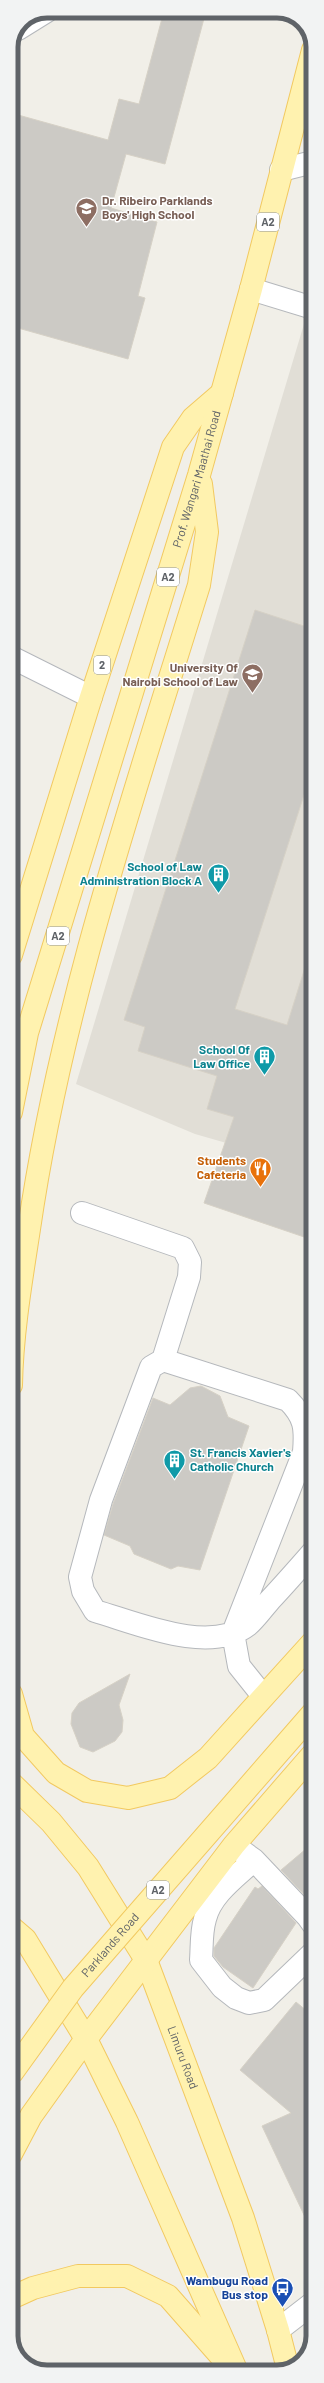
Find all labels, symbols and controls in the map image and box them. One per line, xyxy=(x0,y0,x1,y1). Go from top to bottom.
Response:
place label: Dr. Ribeiro Parklands Boys' High School xyxy=(102,193,213,221)
school or university icon: Dr. Ribeiro Parklands Boys' High School xyxy=(74,195,100,228)
road number: A2 xyxy=(257,213,279,231)
street label: Prof. Wangari Maathai Road xyxy=(169,409,223,549)
road number: A2 xyxy=(157,568,179,586)
road number: 2 xyxy=(94,656,110,674)
place label: University Of Nairobi School of Law xyxy=(122,660,239,688)
school or university icon: University Of Nairobi School of Law xyxy=(240,662,266,695)
place label: School of Law Administration Block A xyxy=(80,859,203,887)
building icon: School of Law Administration Block A xyxy=(205,861,231,894)
road number: A2 xyxy=(47,927,69,945)
place label: School Of Law Office xyxy=(193,1042,250,1070)
building icon: School Of Law Office xyxy=(252,1044,278,1077)
place label: Students Cafeteria xyxy=(197,1153,246,1181)
restaurant icon: Students Cafeteria xyxy=(248,1155,274,1188)
place label: St. Francis Xavier's Catholic Church xyxy=(190,1445,291,1473)
building icon: St. Francis Xavier's Catholic Church xyxy=(162,1447,188,1480)
road number: A2 xyxy=(147,1881,169,1899)
street label: Parklands Road xyxy=(78,1910,141,1979)
street label: Limuru Road xyxy=(165,2024,202,2091)
place label: Wambugu Road Bus stop xyxy=(186,2273,268,2301)
bus stop icon: Wambugu Road Bus stop xyxy=(270,2275,296,2308)

